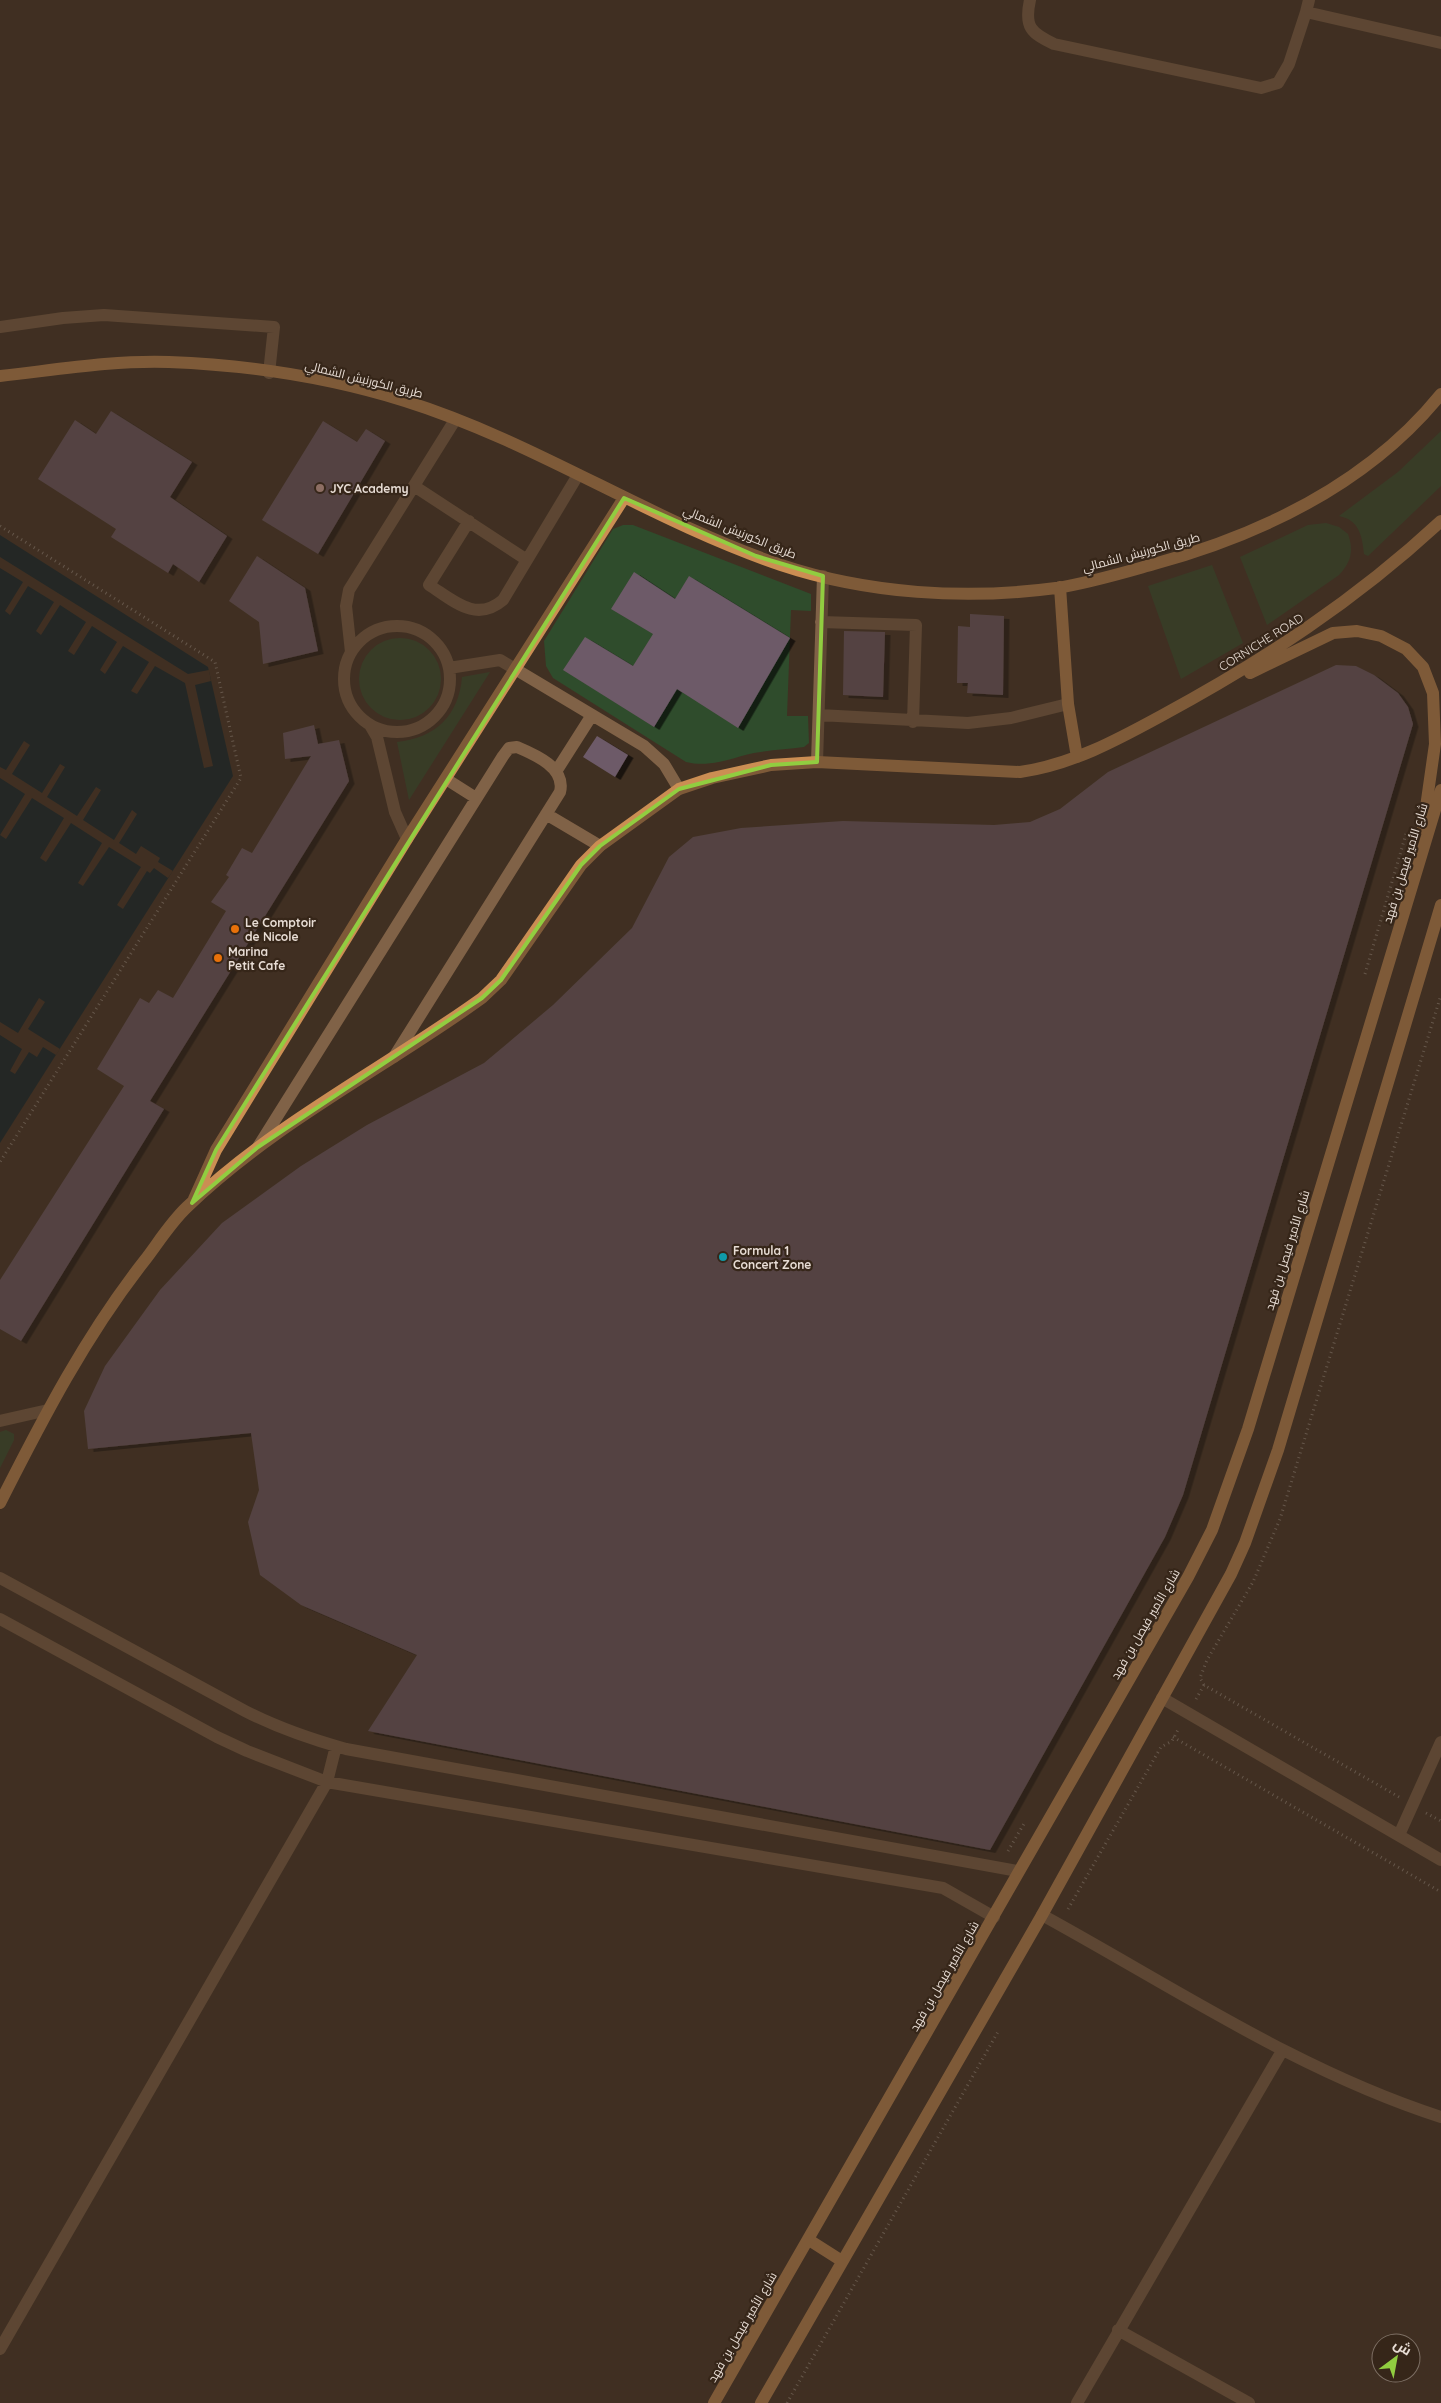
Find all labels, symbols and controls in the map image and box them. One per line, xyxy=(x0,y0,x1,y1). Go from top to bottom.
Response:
street label: طريق الكورنيش الشمالي xyxy=(303,357,425,404)
place label: JYC Academy xyxy=(330,481,408,496)
marker: JYC Academy xyxy=(314,482,326,494)
street label: طريق الكورنيش الشمالي xyxy=(680,502,799,564)
street label: طريق الكورنيش الشمالي xyxy=(1081,529,1202,578)
street label: CORNICHE ROAD xyxy=(1216,610,1306,674)
street label: شارع الأمير فيصل بن فهد xyxy=(1380,801,1431,925)
place label: Le Comptoir de Nicole xyxy=(245,915,316,944)
marker: Le Comptoir de Nicole xyxy=(229,923,241,935)
place label: Marina Petit Cafe xyxy=(228,944,285,973)
marker: Marina Petit Cafe xyxy=(212,952,224,964)
street label: شارع الأمير فيصل بن فهد xyxy=(1262,1188,1313,1312)
place label: Formula 1 Concert Zone xyxy=(733,1243,811,1272)
marker: Formula 1 Concert Zone xyxy=(717,1251,729,1263)
street label: شارع الأمير فيصل بن فهد xyxy=(1107,1566,1184,1682)
street label: شارع الأمير فيصل بن فهد xyxy=(906,1918,983,2034)
street label: شارع الأمير فيصل بن فهد xyxy=(704,2269,781,2385)
north arrow xyxy=(1371,2333,1421,2383)
text: ش xyxy=(1391,2335,1415,2359)

